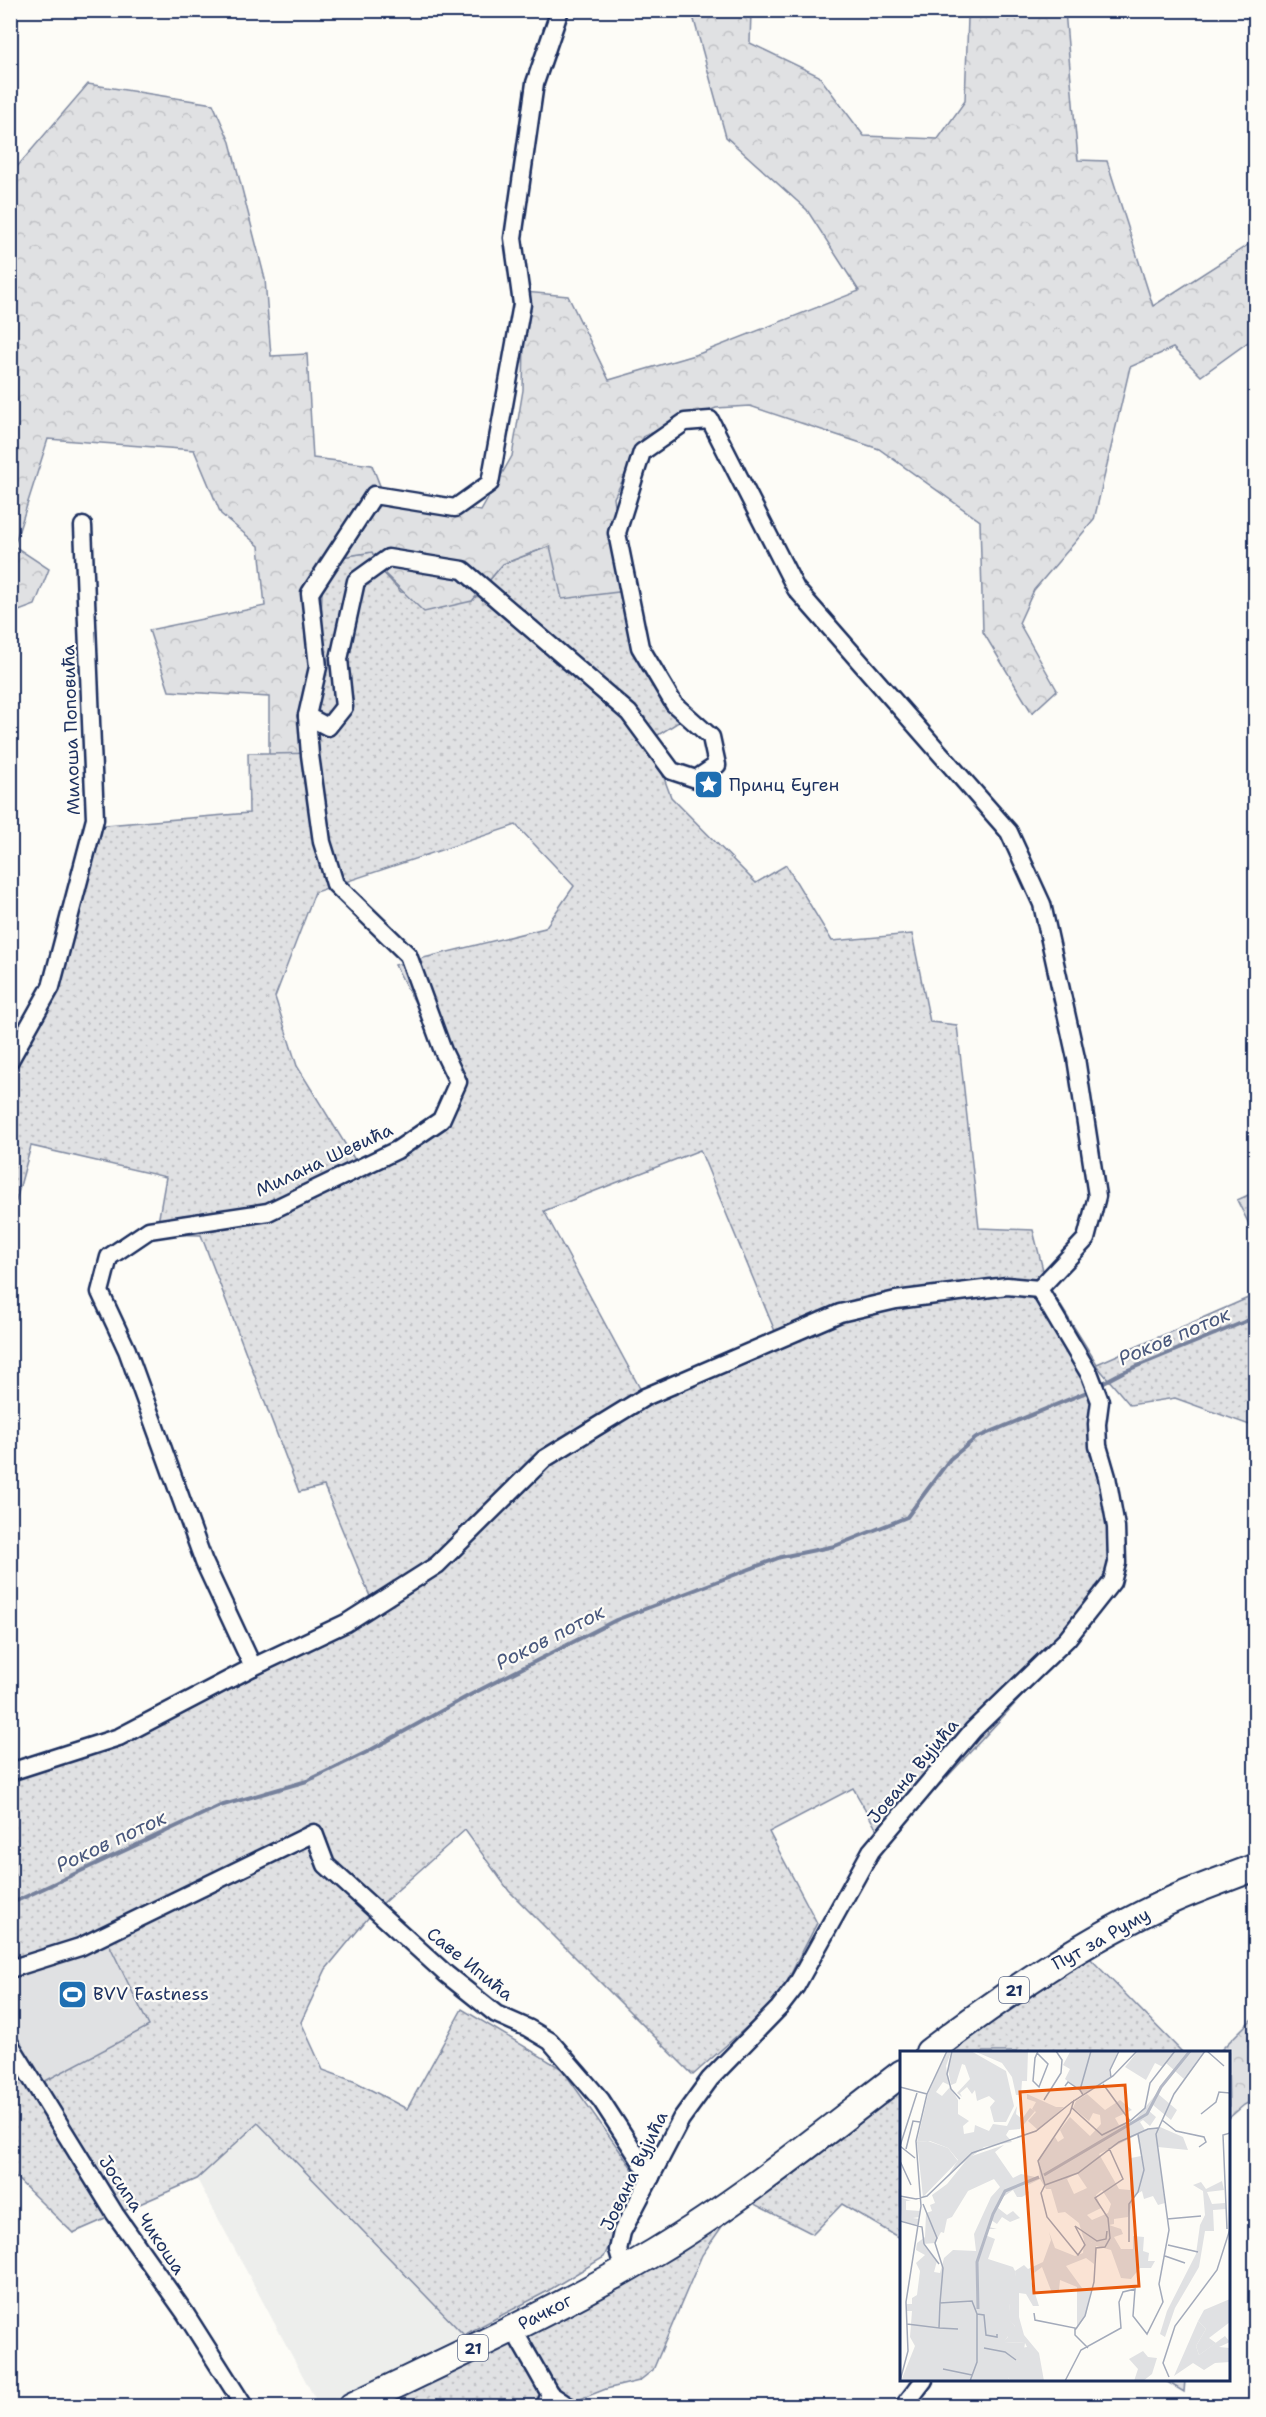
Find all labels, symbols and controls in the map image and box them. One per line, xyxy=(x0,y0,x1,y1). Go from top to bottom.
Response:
street label: Милоша Поповића xyxy=(56,644,86,816)
place icon: Принц Еуген xyxy=(692,769,724,801)
place label: Принц Еуген xyxy=(729,773,839,797)
street label: Милана Шевића xyxy=(251,1118,397,1202)
water label: Роков поток xyxy=(1114,1301,1234,1371)
water label: Роков поток xyxy=(491,1598,609,1676)
street label: Јована Вујића xyxy=(862,1713,964,1829)
water label: Роков поток xyxy=(52,1804,171,1878)
street label: Пут за Руму xyxy=(1048,1902,1154,1976)
street label: Саве Ипића xyxy=(422,1922,518,2006)
road number: 21 xyxy=(999,1977,1029,2003)
sports icon: BVV Fastness xyxy=(56,1978,88,2010)
place label: BVV Fastness xyxy=(93,1982,209,2006)
inset map xyxy=(900,2051,1230,2381)
street label: Јована Вујића xyxy=(595,2107,673,2235)
street label: Јосипа Чикоша xyxy=(93,2151,191,2279)
street label: Рачког xyxy=(514,2288,576,2336)
road number: 21 xyxy=(458,2335,488,2361)

